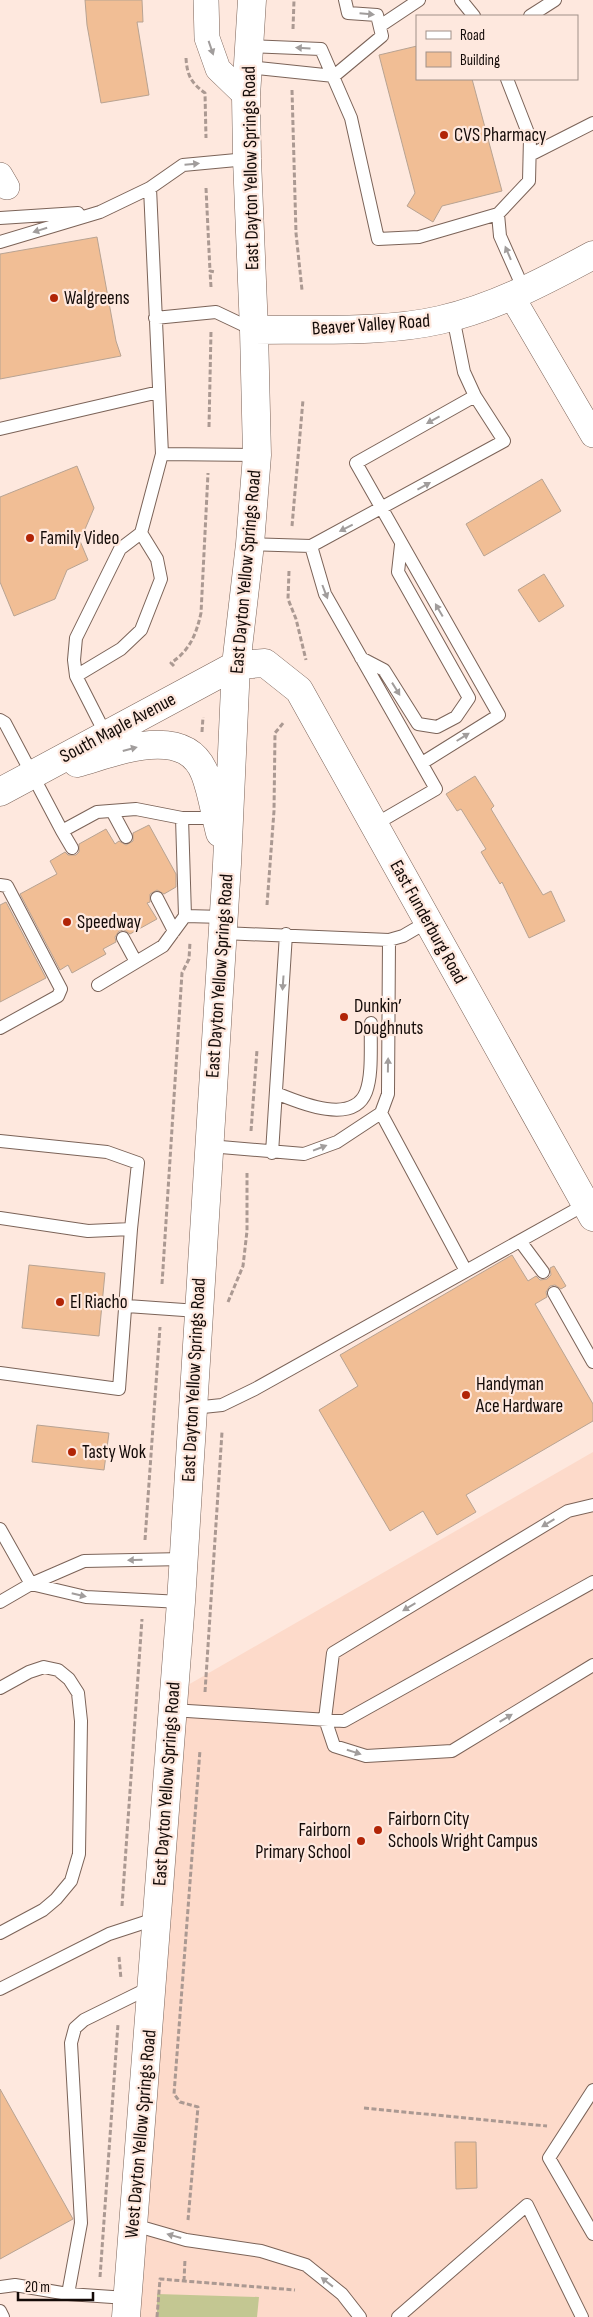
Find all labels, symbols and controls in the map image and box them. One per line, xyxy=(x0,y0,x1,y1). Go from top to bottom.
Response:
one-way arrow xyxy=(359,11,375,19)
legend xyxy=(416,15,578,80)
text: Road xyxy=(460,26,485,45)
one-way arrow xyxy=(207,41,215,56)
one-way arrow xyxy=(294,43,310,51)
text: Building xyxy=(460,51,500,70)
street label: East Dayton Yellow Springs Road xyxy=(238,66,264,270)
place label: CVS Pharmacy xyxy=(454,124,547,147)
marker: CVS Pharmacy xyxy=(438,129,450,141)
one-way arrow xyxy=(184,160,200,168)
one-way arrow xyxy=(32,227,47,235)
one-way arrow xyxy=(503,246,511,260)
place label: Walgreens xyxy=(64,287,130,310)
marker: Walgreens xyxy=(48,292,60,304)
street label: Beaver Valley Road xyxy=(311,309,431,341)
one-way arrow xyxy=(426,415,439,424)
street label: East Dayton Yellow Springs Road xyxy=(226,469,266,675)
one-way arrow xyxy=(416,482,431,490)
one-way arrow xyxy=(339,524,353,532)
place label: Family Video xyxy=(40,527,119,550)
marker: Family Video xyxy=(24,532,36,544)
one-way arrow xyxy=(322,585,329,600)
one-way arrow xyxy=(435,603,443,618)
one-way arrow xyxy=(392,683,401,696)
street label: South Maple Avenue xyxy=(56,688,180,768)
one-way arrow xyxy=(456,733,470,742)
one-way arrow xyxy=(122,744,137,752)
street label: East Funderburg Road xyxy=(385,856,471,988)
street label: East Dayton Yellow Springs Road xyxy=(201,873,239,1079)
place label: Speedway xyxy=(77,911,142,934)
marker: Speedway xyxy=(61,916,73,928)
one-way arrow xyxy=(278,975,286,991)
place label: Dunkin’ Doughnuts xyxy=(354,995,424,1040)
marker: Dunkin’ Doughnuts xyxy=(338,1011,350,1023)
one-way arrow xyxy=(384,1057,392,1073)
one-way arrow xyxy=(313,1144,328,1152)
street label: East Dayton Yellow Springs Road xyxy=(177,1277,211,1483)
place label: El Riacho xyxy=(70,1291,128,1314)
marker: El Riacho xyxy=(54,1296,66,1308)
place label: Handyman Ace Hardware xyxy=(475,1373,563,1418)
marker: Handyman Ace Hardware xyxy=(460,1389,472,1401)
place label: Tasty Wok xyxy=(82,1441,147,1464)
marker: Tasty Wok xyxy=(66,1446,78,1458)
one-way arrow xyxy=(542,1519,555,1528)
one-way arrow xyxy=(127,1556,143,1564)
one-way arrow xyxy=(71,1592,87,1600)
one-way arrow xyxy=(403,1603,416,1612)
street label: East Dayton Yellow Springs Road xyxy=(148,1681,186,1887)
one-way arrow xyxy=(500,1713,513,1722)
one-way arrow xyxy=(346,1749,361,1757)
place label: Fairborn City Schools Wright Campus xyxy=(388,1808,538,1853)
place label: Fairborn Primary School xyxy=(255,1819,351,1864)
marker: Fairborn City Schools Wright Campus xyxy=(372,1824,384,1836)
marker: Fairborn Primary School xyxy=(355,1835,367,1847)
street label: West Dayton Yellow Springs Road xyxy=(120,2029,162,2239)
one-way arrow xyxy=(166,2232,181,2240)
scale bar xyxy=(18,2270,92,2302)
one-way arrow xyxy=(321,2276,334,2287)
text: 20 m xyxy=(25,2278,50,2297)

